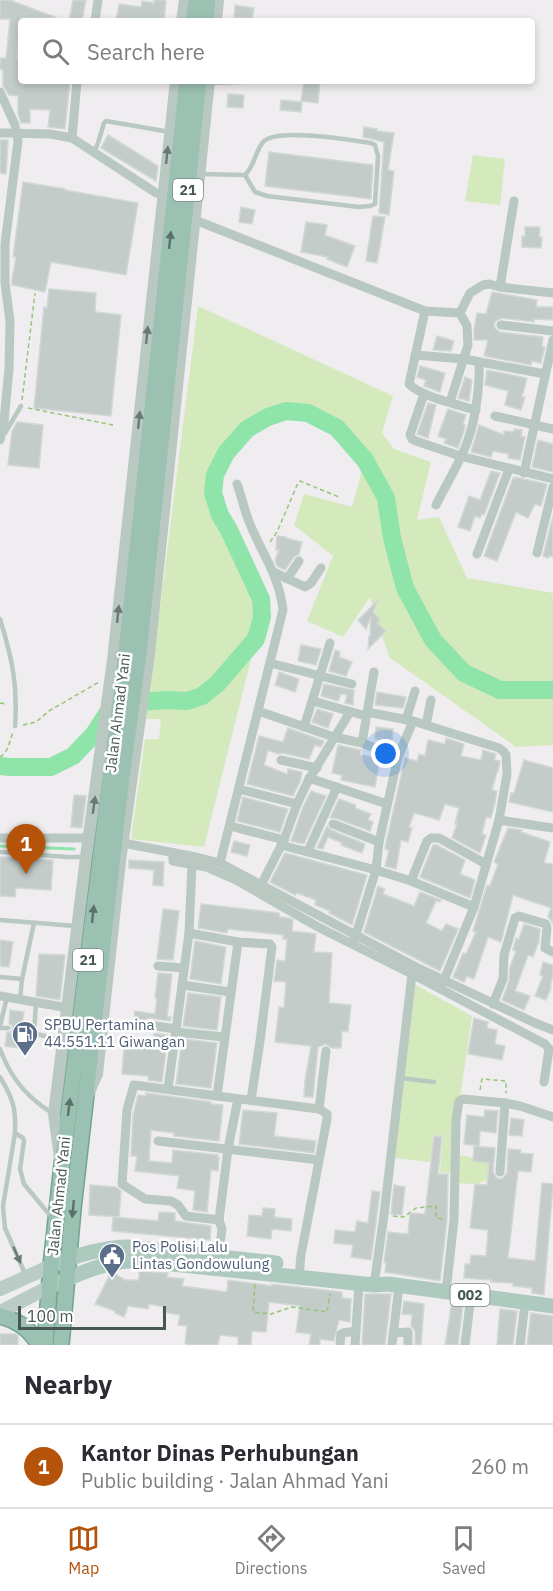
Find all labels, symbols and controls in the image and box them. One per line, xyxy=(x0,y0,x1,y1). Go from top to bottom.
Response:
search box xyxy=(18,18,535,84)
icon: search xyxy=(39,35,72,68)
text: Search here xyxy=(87,37,205,66)
one-way arrow xyxy=(162,145,172,164)
road number: 21 xyxy=(173,179,203,201)
one-way arrow xyxy=(165,231,175,250)
one-way arrow xyxy=(143,326,152,345)
one-way arrow xyxy=(134,411,143,430)
one-way arrow xyxy=(113,605,123,624)
street label: Jalan Ahmad Yani xyxy=(101,652,134,774)
your location xyxy=(371,739,400,768)
one-way arrow xyxy=(89,796,98,815)
pin: 1 xyxy=(6,824,46,874)
one-way arrow xyxy=(88,904,98,923)
road number: 21 xyxy=(73,949,103,971)
place label: SPBU Pertamina 44.551.11 Giwangan xyxy=(44,1015,185,1051)
fuel station icon: SPBU Pertamina 44.551.11 Giwangan xyxy=(10,1019,40,1057)
one-way arrow xyxy=(64,1098,74,1117)
street label: Jalan Ahmad Yani xyxy=(43,1135,74,1256)
one-way arrow xyxy=(68,1200,78,1219)
place label: Pos Polisi Lalu Lintas Gondowulung xyxy=(132,1237,269,1273)
public building icon: Pos Polisi Lalu Lintas Gondowulung xyxy=(97,1241,127,1279)
one-way arrow xyxy=(12,1246,22,1264)
road number: 002 xyxy=(450,1284,490,1306)
scale bar xyxy=(18,1303,166,1330)
text: 100 m xyxy=(27,1306,74,1326)
text: Nearby xyxy=(24,1367,112,1401)
text: Kantor Dinas Perhubungan xyxy=(81,1438,359,1467)
text: 1 xyxy=(38,1453,50,1480)
text: 260 m xyxy=(471,1453,529,1480)
text: Public building · Jalan Ahmad Yani xyxy=(81,1467,389,1494)
tab: Map xyxy=(67,1522,100,1578)
tab: Directions xyxy=(235,1522,308,1578)
tab: Saved xyxy=(442,1522,486,1578)

